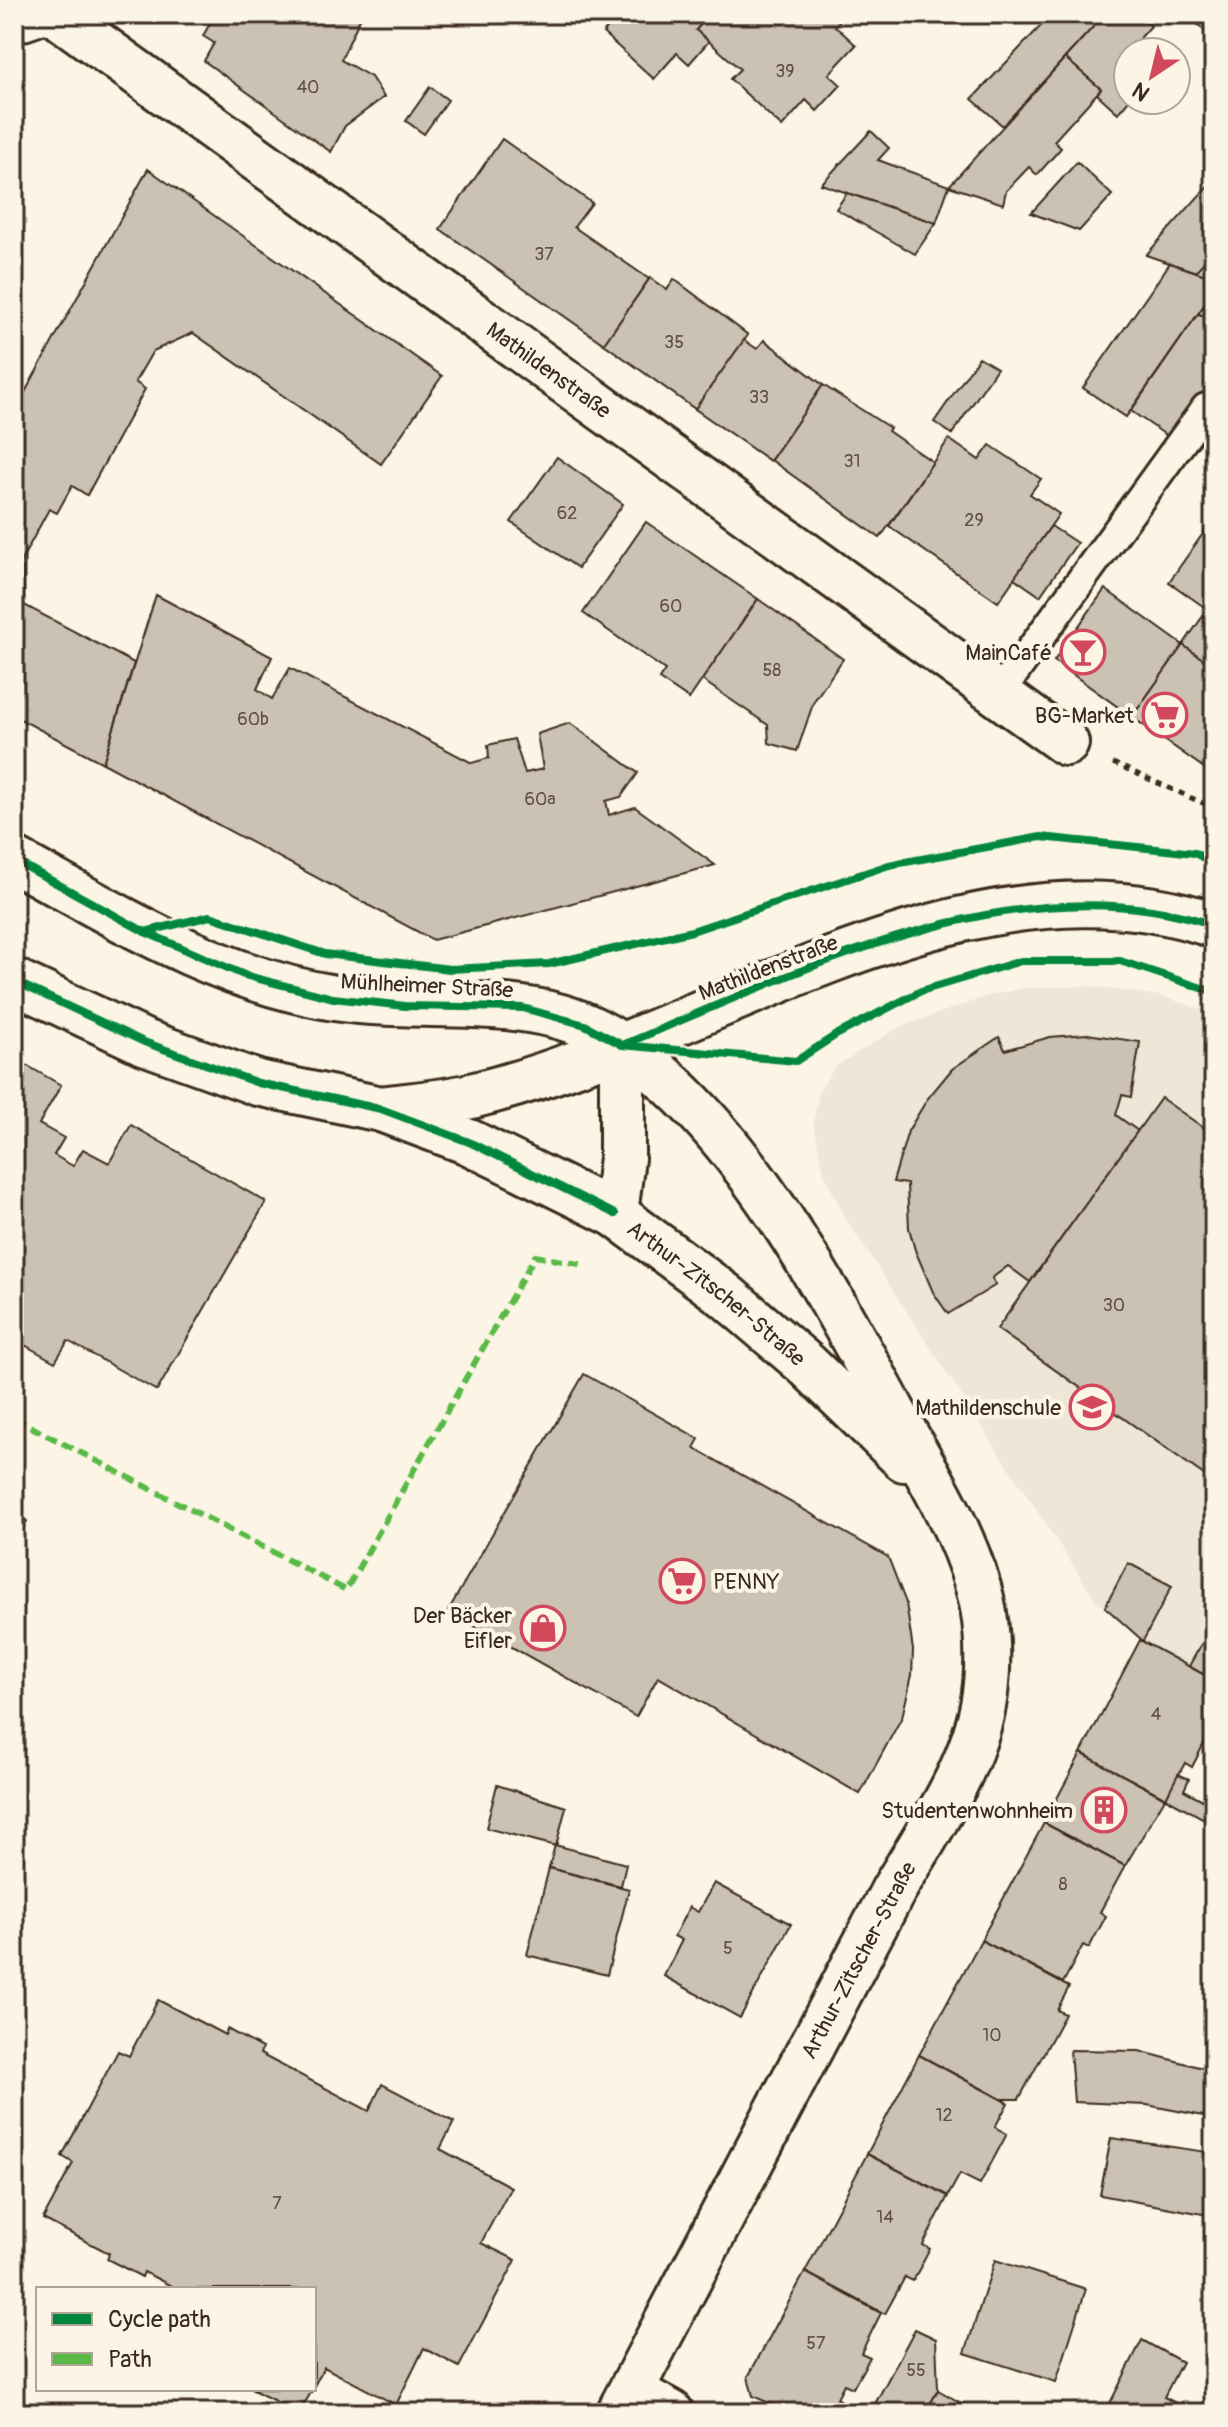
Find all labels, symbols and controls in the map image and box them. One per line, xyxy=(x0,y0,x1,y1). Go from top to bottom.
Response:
north arrow xyxy=(1112,36,1192,116)
house number: 39 xyxy=(775,60,795,83)
house number: 40 xyxy=(297,76,319,99)
text: N xyxy=(1127,76,1155,107)
house number: 37 xyxy=(534,243,554,266)
street label: Mathildenstraße xyxy=(481,316,616,425)
house number: 35 xyxy=(664,331,684,354)
house number: 33 xyxy=(749,386,769,409)
house number: 31 xyxy=(843,450,861,473)
house number: 62 xyxy=(557,502,577,525)
house number: 29 xyxy=(964,509,984,532)
house number: 60 xyxy=(660,595,682,618)
bar icon: MainCafé xyxy=(1059,628,1107,676)
place label: MainCafé xyxy=(965,639,1052,667)
house number: 58 xyxy=(763,659,781,682)
supermarket icon: BG-Market xyxy=(1141,691,1189,739)
place label: BG-Market xyxy=(1035,702,1134,730)
house number: 60b xyxy=(237,708,269,731)
house number: 60a xyxy=(524,788,556,811)
street label: Mathildenstraße xyxy=(695,928,842,1007)
street label: Mühlheimer Straße xyxy=(340,967,514,1005)
street label: Arthur-Zitscher-Straße xyxy=(621,1215,811,1373)
house number: 30 xyxy=(1103,1294,1125,1317)
school or university icon: Mathildenschule xyxy=(1068,1383,1116,1431)
place label: Mathildenschule xyxy=(915,1394,1061,1422)
supermarket icon: PENNY xyxy=(658,1557,706,1605)
place label: PENNY xyxy=(713,1568,780,1596)
place label: Der Bäcker Eifler xyxy=(413,1602,512,1655)
shop icon: Der Bäcker Eifler xyxy=(519,1604,567,1652)
house number: 4 xyxy=(1151,1703,1162,1726)
building icon: Studentenwohnheim xyxy=(1080,1786,1128,1834)
place label: Studentenwohnheim xyxy=(881,1797,1073,1825)
street label: Arthur-Zitscher-Straße xyxy=(795,1857,923,2064)
house number: 8 xyxy=(1058,1873,1068,1896)
house number: 5 xyxy=(723,1937,733,1960)
house number: 10 xyxy=(982,2024,1002,2047)
house number: 12 xyxy=(935,2104,953,2127)
house number: 7 xyxy=(272,2192,282,2215)
house number: 14 xyxy=(876,2206,894,2229)
legend xyxy=(36,2287,316,2391)
text: Cycle path xyxy=(108,2305,211,2334)
house number: 57 xyxy=(806,2332,826,2355)
text: Path xyxy=(108,2345,152,2374)
house number: 55 xyxy=(906,2359,926,2382)

